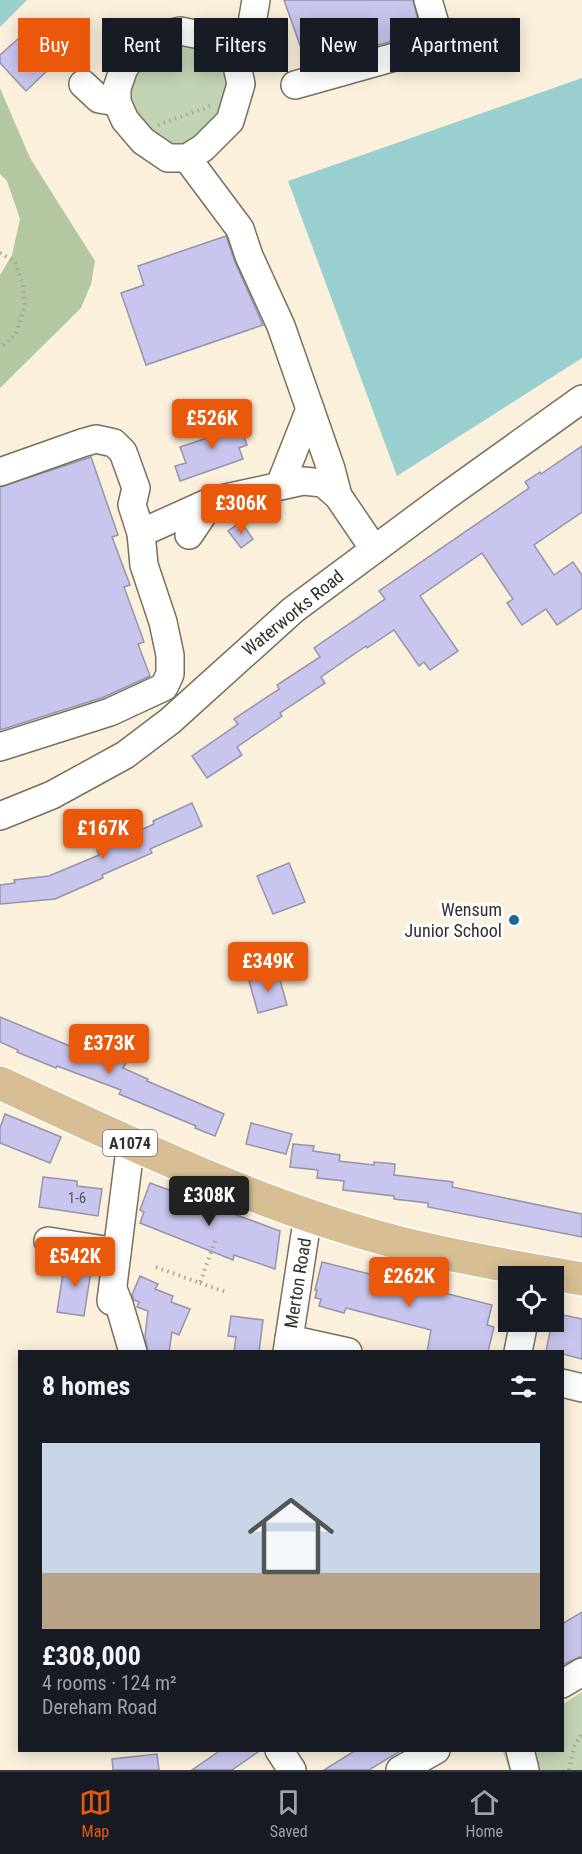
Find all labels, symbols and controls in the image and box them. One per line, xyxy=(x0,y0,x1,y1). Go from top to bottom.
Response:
chip: Buy xyxy=(18,18,90,72)
chip: Rent xyxy=(102,18,182,72)
chip: Filters xyxy=(194,18,288,72)
chip: New xyxy=(300,18,378,72)
chip: Apartment xyxy=(390,18,520,72)
pin: £526K xyxy=(170,399,254,450)
text: £526K xyxy=(186,406,238,430)
pin: £306K xyxy=(199,484,283,535)
text: £306K xyxy=(215,491,267,515)
street label: Waterworks Road xyxy=(238,565,348,660)
pin: £167K xyxy=(61,809,145,860)
text: £167K xyxy=(77,816,129,840)
place label: Wensum Junior School xyxy=(405,899,502,941)
marker: Wensum Junior School xyxy=(507,913,521,927)
pin: £349K xyxy=(226,942,310,993)
text: £349K xyxy=(242,949,294,973)
pin: £373K xyxy=(67,1024,151,1075)
text: £373K xyxy=(83,1031,135,1055)
road number: A1074 xyxy=(103,1130,157,1156)
pin: £308K xyxy=(167,1176,251,1227)
text: £308K xyxy=(183,1183,235,1207)
house number: 1-6 xyxy=(68,1189,86,1207)
street label: Merton Road xyxy=(280,1236,315,1330)
pin: £542K xyxy=(33,1237,117,1288)
text: £542K xyxy=(49,1244,101,1268)
pin: £262K xyxy=(367,1257,451,1308)
text: £262K xyxy=(383,1264,435,1288)
map controls xyxy=(498,1266,564,1332)
button: locate xyxy=(498,1266,564,1332)
icon: filters xyxy=(507,1370,540,1403)
text: 8 homes xyxy=(42,1371,130,1401)
icon: home xyxy=(237,1482,345,1590)
text: £308,000 xyxy=(42,1641,141,1671)
text: 4 rooms · 124 m² xyxy=(42,1671,177,1695)
text: Dereham Road xyxy=(42,1695,157,1719)
tab: Map xyxy=(79,1786,112,1841)
tab: Saved xyxy=(270,1786,308,1841)
tab: Home xyxy=(466,1786,503,1841)

